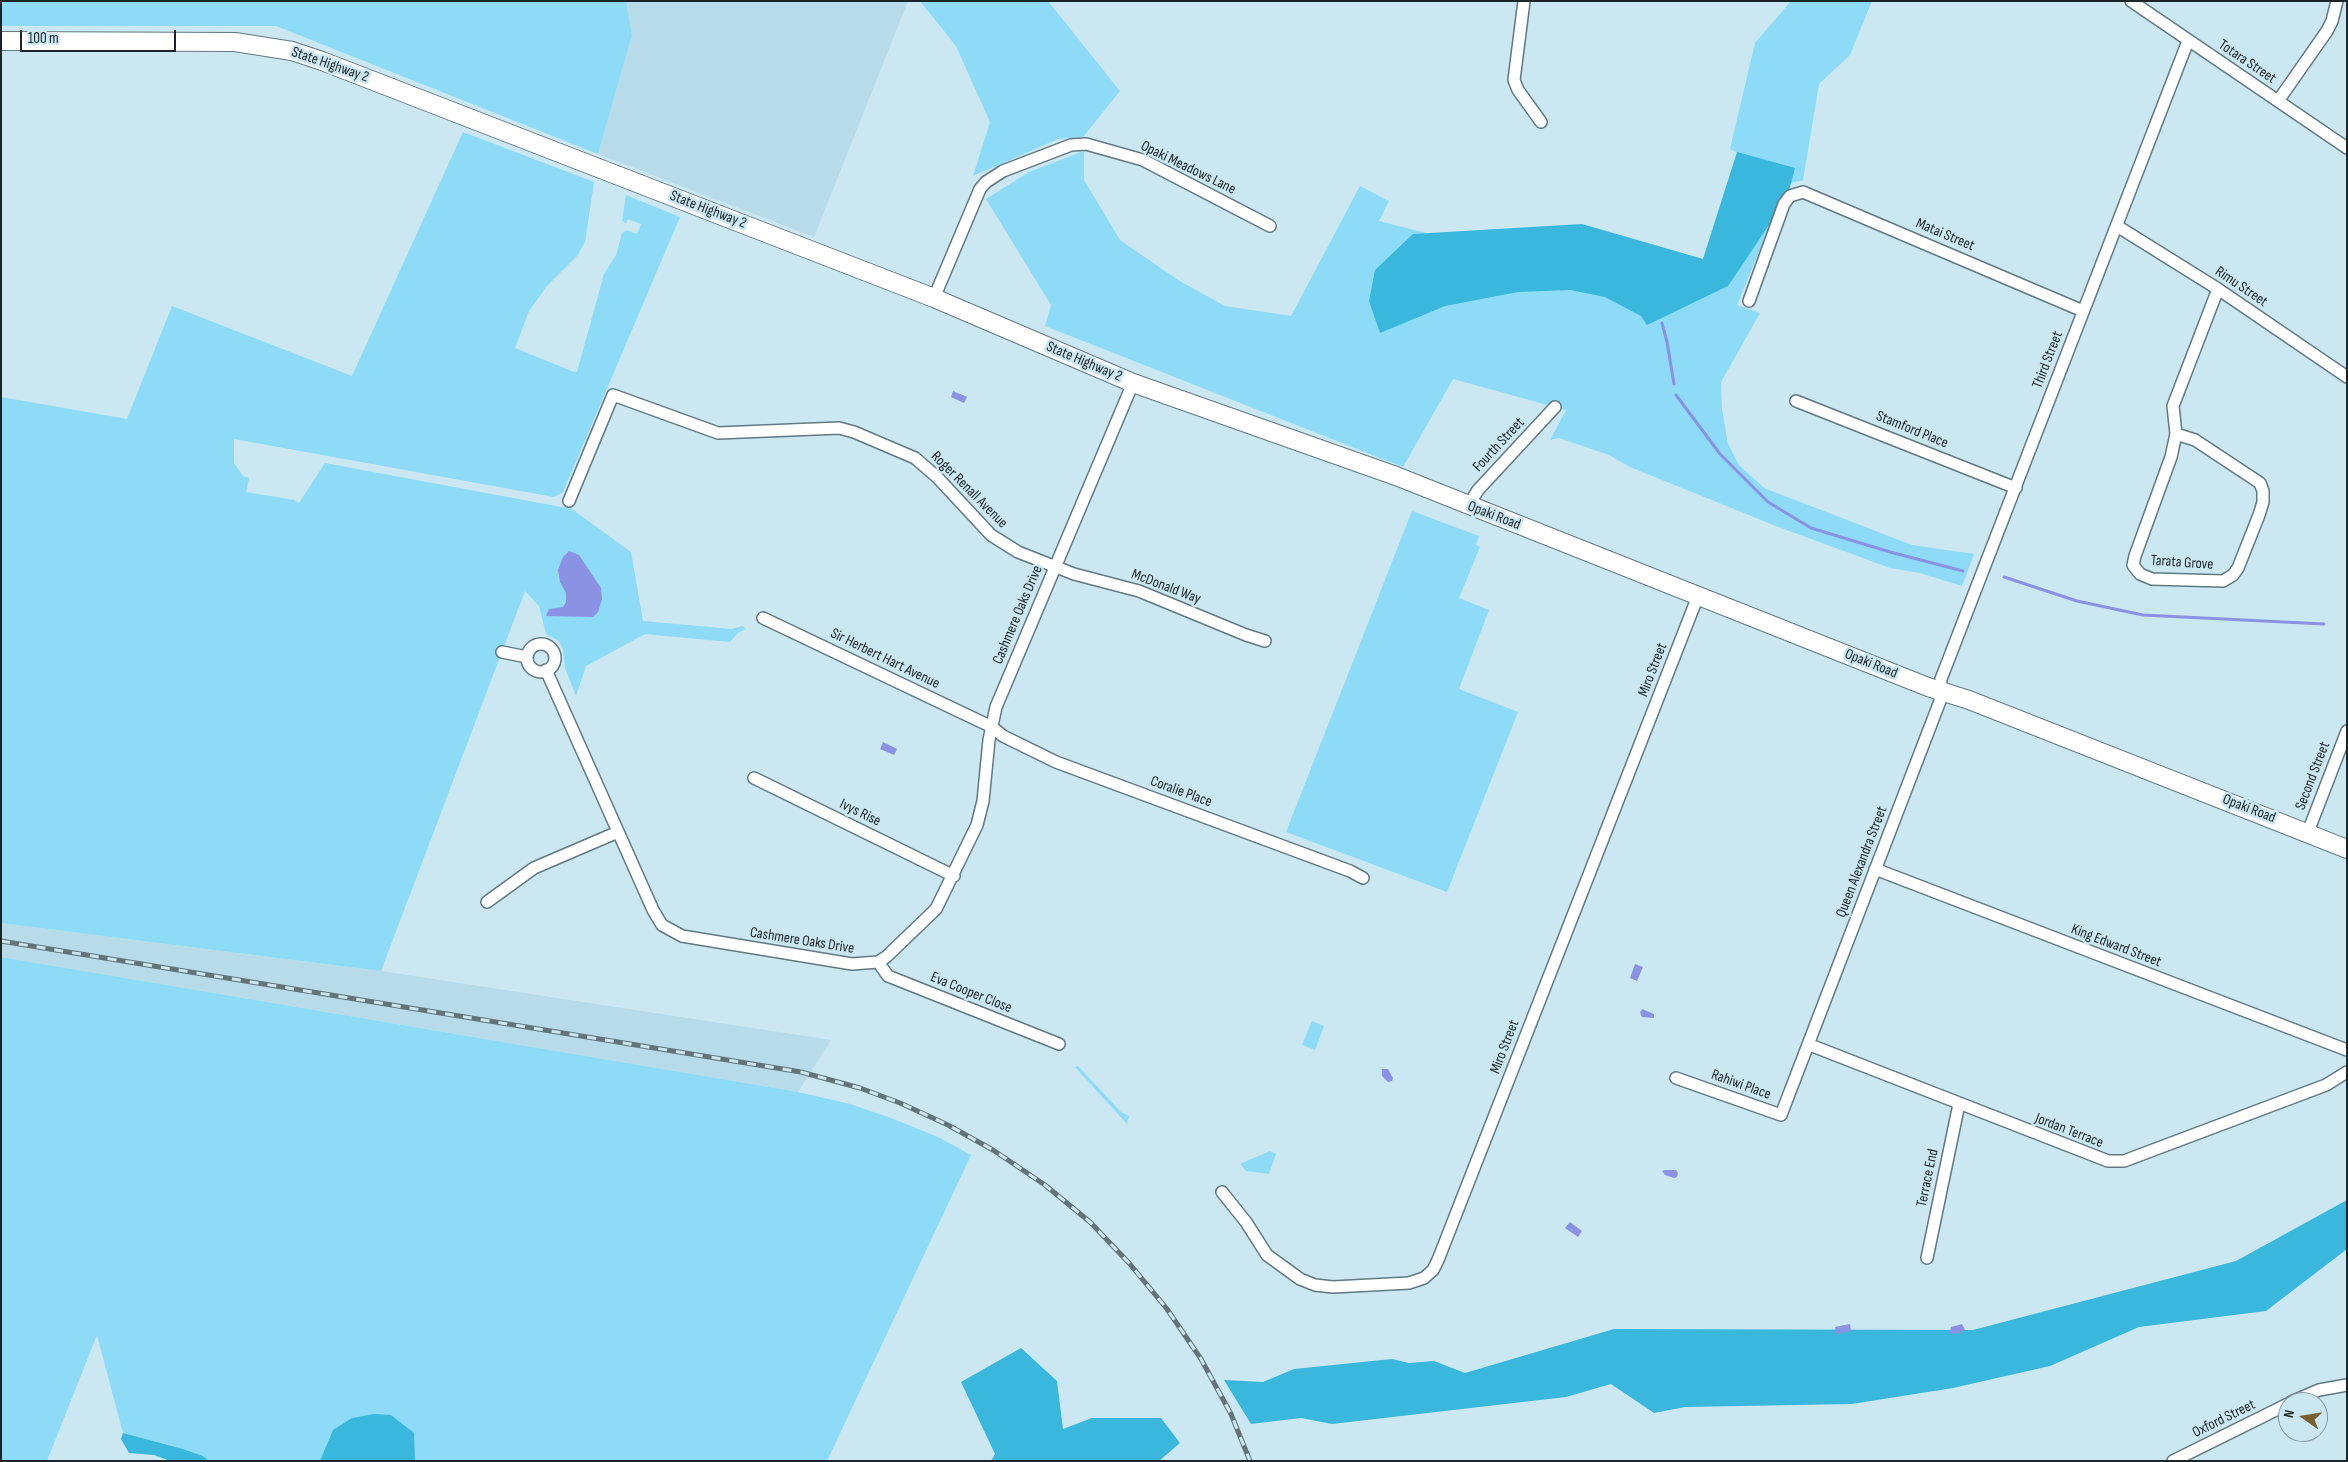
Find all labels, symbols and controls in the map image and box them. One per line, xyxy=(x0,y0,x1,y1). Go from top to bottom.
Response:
scale bar xyxy=(22,20,179,52)
text: 100 m xyxy=(28,29,59,48)
street label: Totara Street xyxy=(2215,36,2279,88)
street label: State Highway 2 xyxy=(289,43,371,87)
street label: Opaki Meadows Lane xyxy=(1138,137,1238,199)
street label: State Highway 2 xyxy=(667,187,749,233)
street label: Matai Street xyxy=(1913,215,1977,255)
street label: Rimu Street xyxy=(2211,263,2271,311)
street label: Third Street xyxy=(2029,329,2067,391)
street label: State Highway 2 xyxy=(1043,338,1125,386)
street label: Stamford Place xyxy=(1873,407,1951,453)
street label: Fourth Street xyxy=(1469,414,1529,476)
street label: Roger Renall Avenue xyxy=(927,448,1011,532)
street label: Opaki Road xyxy=(1465,498,1523,534)
street label: Tarata Grove xyxy=(2150,552,2214,574)
street label: Cashmere Oaks Drive xyxy=(989,563,1047,667)
street label: McDonald Way xyxy=(1129,566,1203,608)
street label: Sir Herbert Hart Avenue xyxy=(828,625,942,693)
street label: Miro Street xyxy=(1635,641,1671,699)
street label: Opaki Road xyxy=(1842,645,1900,683)
street label: Second Street xyxy=(2292,739,2334,813)
street label: Coralie Place xyxy=(1148,773,1214,811)
street label: Opaki Road xyxy=(2220,791,2278,827)
street label: Ivys Rise xyxy=(836,795,884,831)
street label: Queen Alexandra Street xyxy=(1833,804,1891,920)
street label: King Edward Street xyxy=(2068,921,2164,971)
street label: Cashmere Oaks Drive xyxy=(749,924,855,958)
street label: Eva Cooper Close xyxy=(928,969,1014,1017)
street label: Miro Street xyxy=(1487,1018,1523,1076)
street label: Rahiwi Place xyxy=(1709,1066,1773,1104)
street label: Jordan Terrace xyxy=(2032,1110,2106,1152)
street label: Terrace End xyxy=(1913,1148,1943,1208)
north arrow xyxy=(2278,1392,2328,1442)
street label: Oxford Street xyxy=(2190,1396,2258,1442)
text: N xyxy=(2280,1408,2298,1419)

